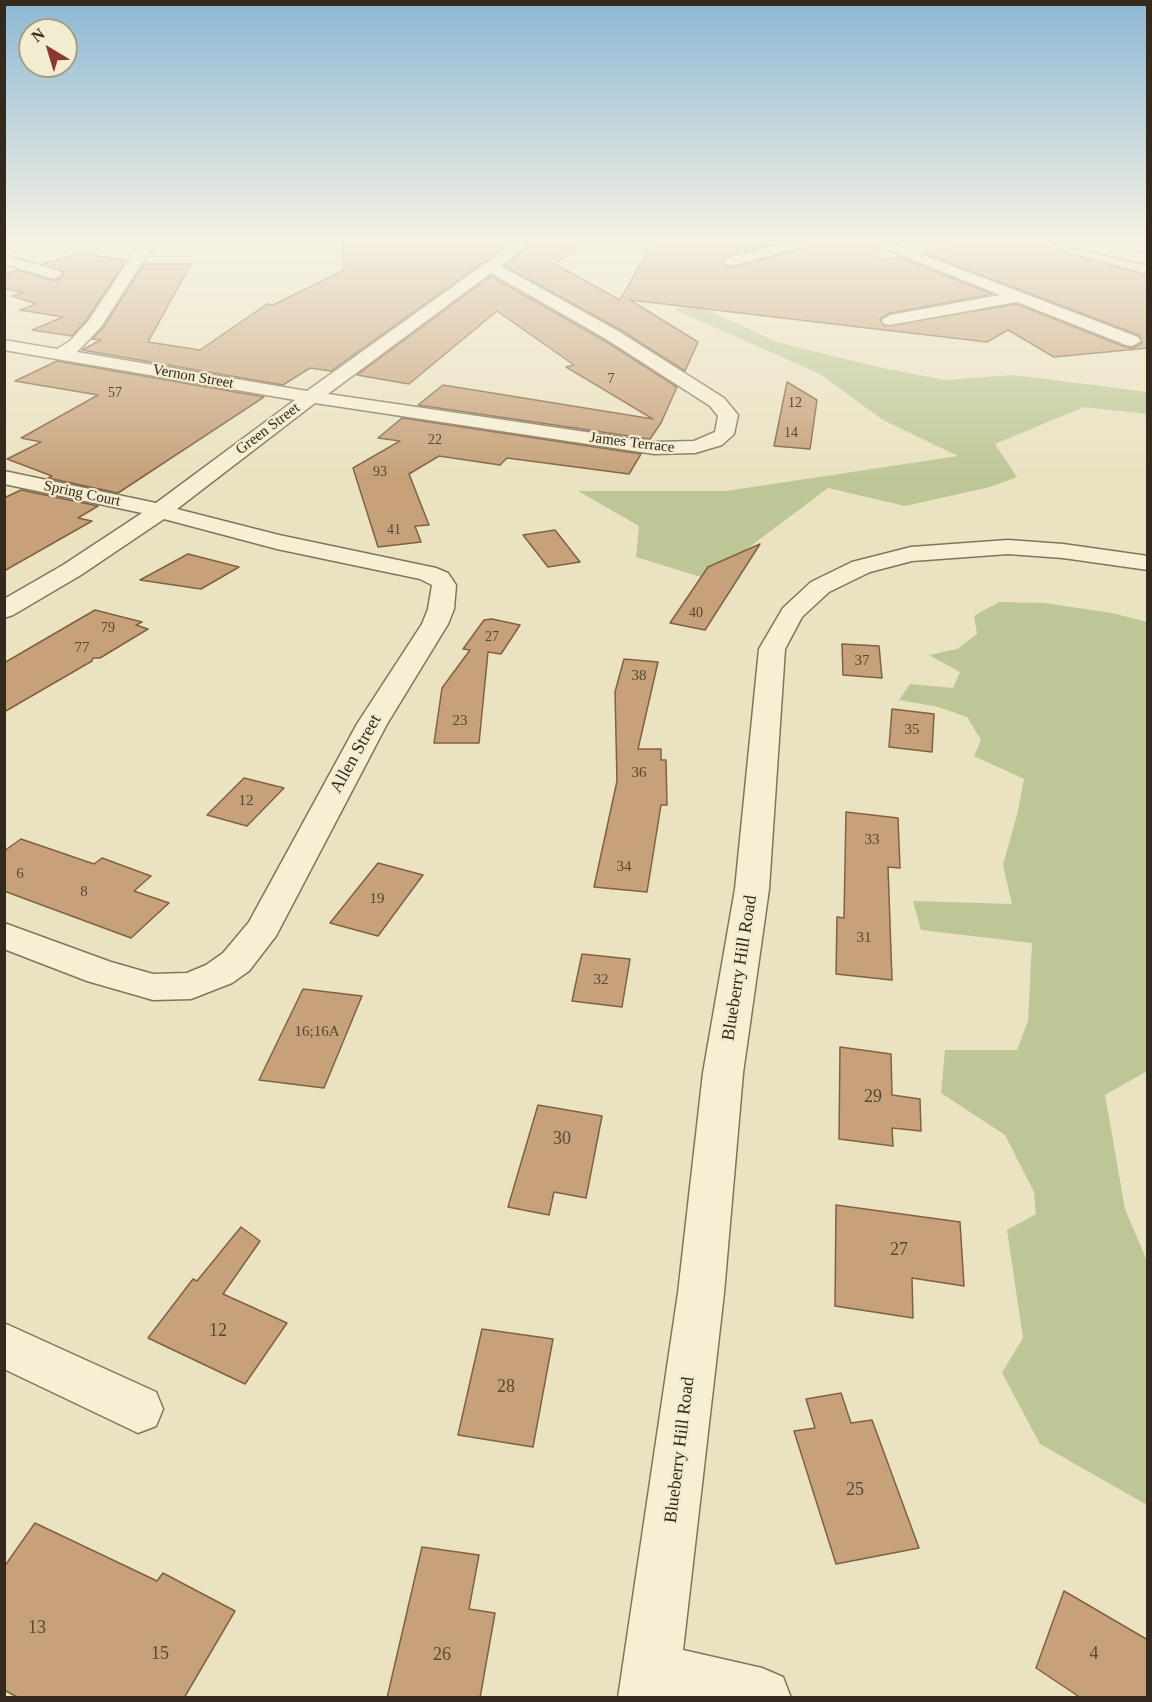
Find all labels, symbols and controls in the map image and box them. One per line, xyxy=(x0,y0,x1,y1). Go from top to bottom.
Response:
north arrow xyxy=(18,18,78,78)
text: N xyxy=(28,25,48,45)
street label: Vernon Street xyxy=(151,361,235,393)
house number: 7 xyxy=(608,371,614,387)
house number: 57 xyxy=(108,385,122,401)
house number: 12 xyxy=(788,395,802,411)
street label: Green Street xyxy=(232,399,304,459)
house number: 14 xyxy=(784,425,798,441)
street label: James Terrace xyxy=(589,429,675,457)
house number: 22 xyxy=(428,432,442,448)
house number: 93 xyxy=(373,464,387,480)
street label: Spring Court xyxy=(42,477,122,511)
house number: 41 xyxy=(387,522,401,538)
house number: 40 xyxy=(689,605,703,621)
house number: 79 xyxy=(101,620,115,636)
house number: 27 xyxy=(485,629,499,645)
house number: 77 xyxy=(74,639,90,657)
house number: 37 xyxy=(854,652,870,670)
house number: 38 xyxy=(632,667,646,685)
street label: Allen Street xyxy=(326,711,386,797)
house number: 23 xyxy=(452,712,468,730)
house number: 35 xyxy=(904,721,920,739)
house number: 36 xyxy=(632,764,646,782)
house number: 12 xyxy=(238,792,254,810)
house number: 33 xyxy=(864,831,880,849)
house number: 34 xyxy=(616,858,632,876)
house number: 6 xyxy=(16,865,24,883)
house number: 8 xyxy=(80,883,88,901)
house number: 19 xyxy=(370,890,385,908)
street label: Blueberry Hill Road xyxy=(718,894,762,1042)
house number: 31 xyxy=(856,929,872,947)
house number: 32 xyxy=(594,971,608,989)
house number: 16;16A xyxy=(294,1023,340,1041)
house number: 29 xyxy=(864,1086,882,1108)
house number: 30 xyxy=(553,1128,571,1150)
house number: 27 xyxy=(890,1239,908,1261)
house number: 12 xyxy=(209,1320,227,1342)
house number: 28 xyxy=(497,1376,515,1398)
street label: Blueberry Hill Road xyxy=(660,1376,700,1524)
house number: 25 xyxy=(846,1479,864,1501)
house number: 13 xyxy=(28,1617,46,1639)
house number: 15 xyxy=(151,1643,169,1665)
house number: 4 xyxy=(1090,1643,1098,1665)
house number: 26 xyxy=(433,1644,451,1666)

